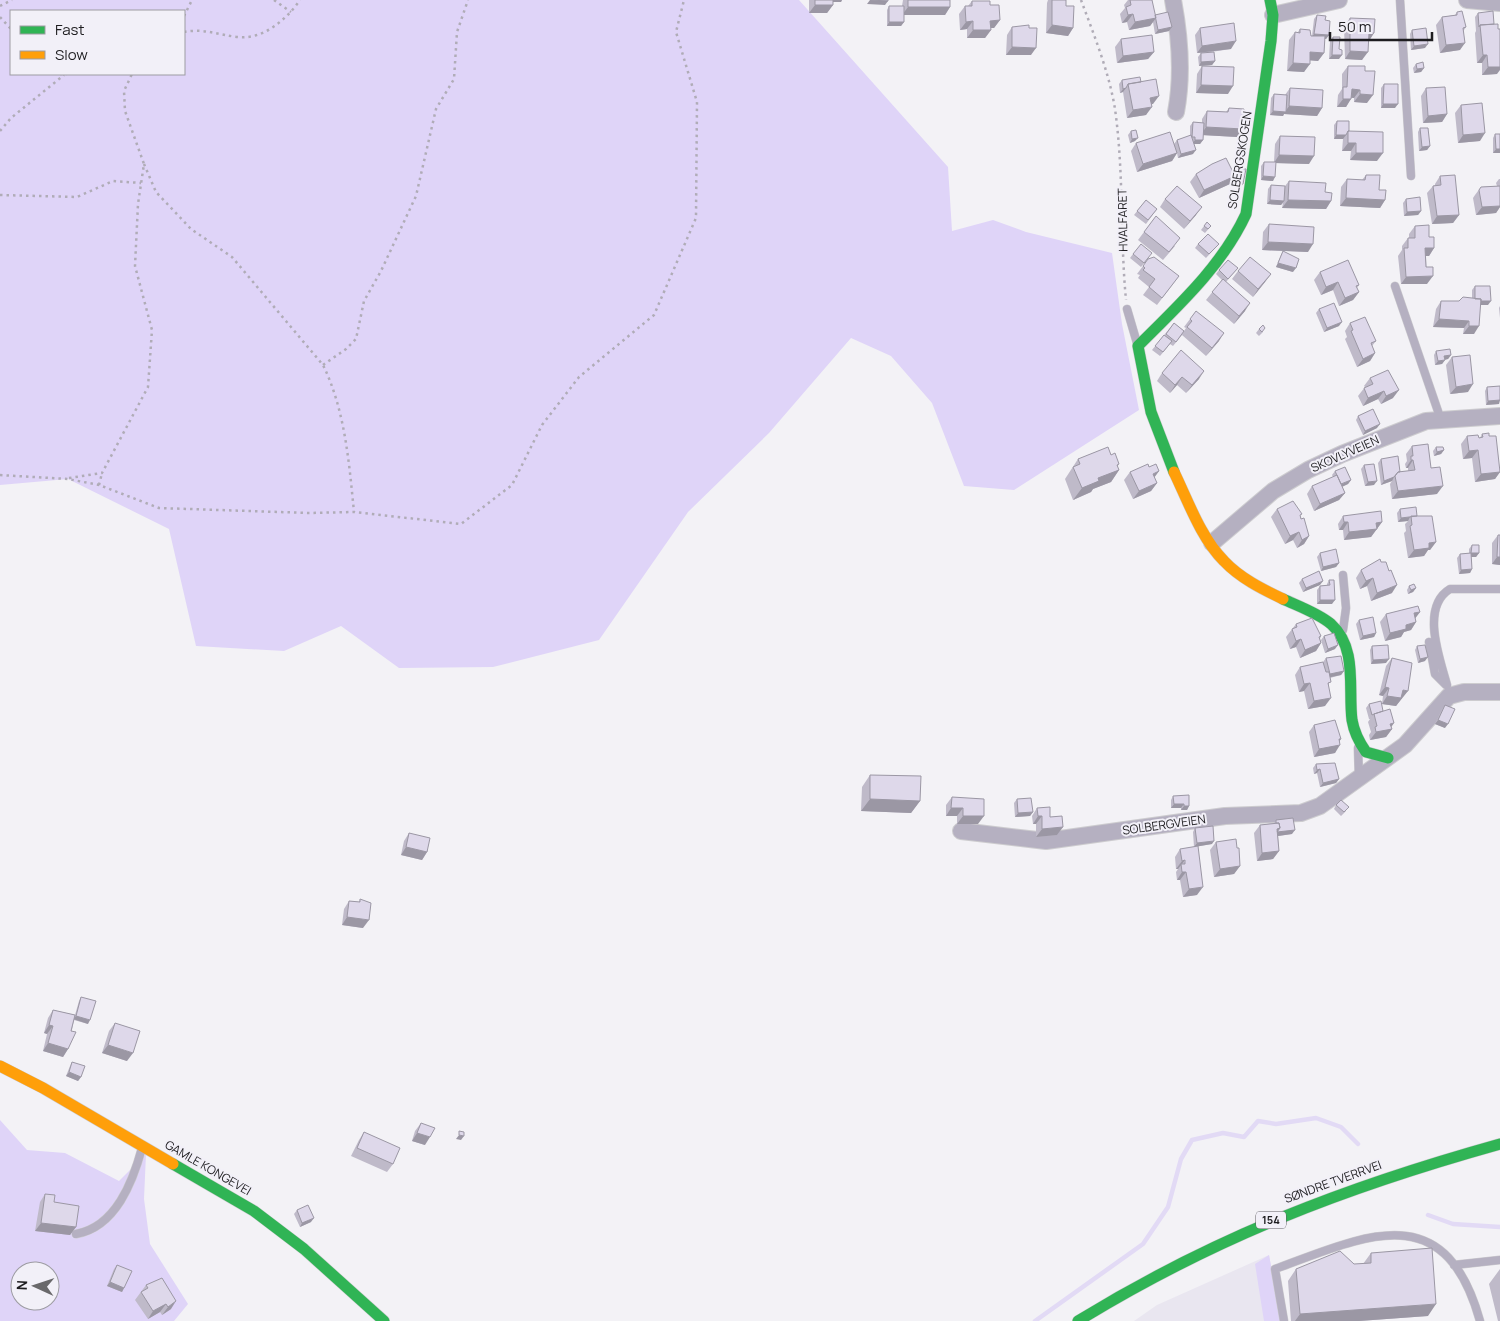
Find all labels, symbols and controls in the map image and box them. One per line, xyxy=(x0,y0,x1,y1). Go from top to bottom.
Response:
legend xyxy=(10,10,185,75)
scale bar xyxy=(1330,10,1432,42)
text: 50 m xyxy=(1338,16,1372,37)
text: Fast xyxy=(55,19,84,40)
text: Slow xyxy=(55,44,88,65)
street label: SOLBERGSKOGEN xyxy=(1223,110,1256,210)
street label: HVALFARET xyxy=(1113,187,1132,252)
street label: SKOVLYVEIEN xyxy=(1308,431,1382,476)
street label: SOLBERGVEIEN xyxy=(1121,810,1207,839)
street label: GAMLE KONGEVEI xyxy=(162,1136,255,1199)
street label: SØNDRE TVERRVEI xyxy=(1282,1156,1384,1207)
road number: 154 xyxy=(1256,1212,1286,1228)
north arrow xyxy=(10,1261,60,1311)
text: N xyxy=(12,1280,31,1291)

